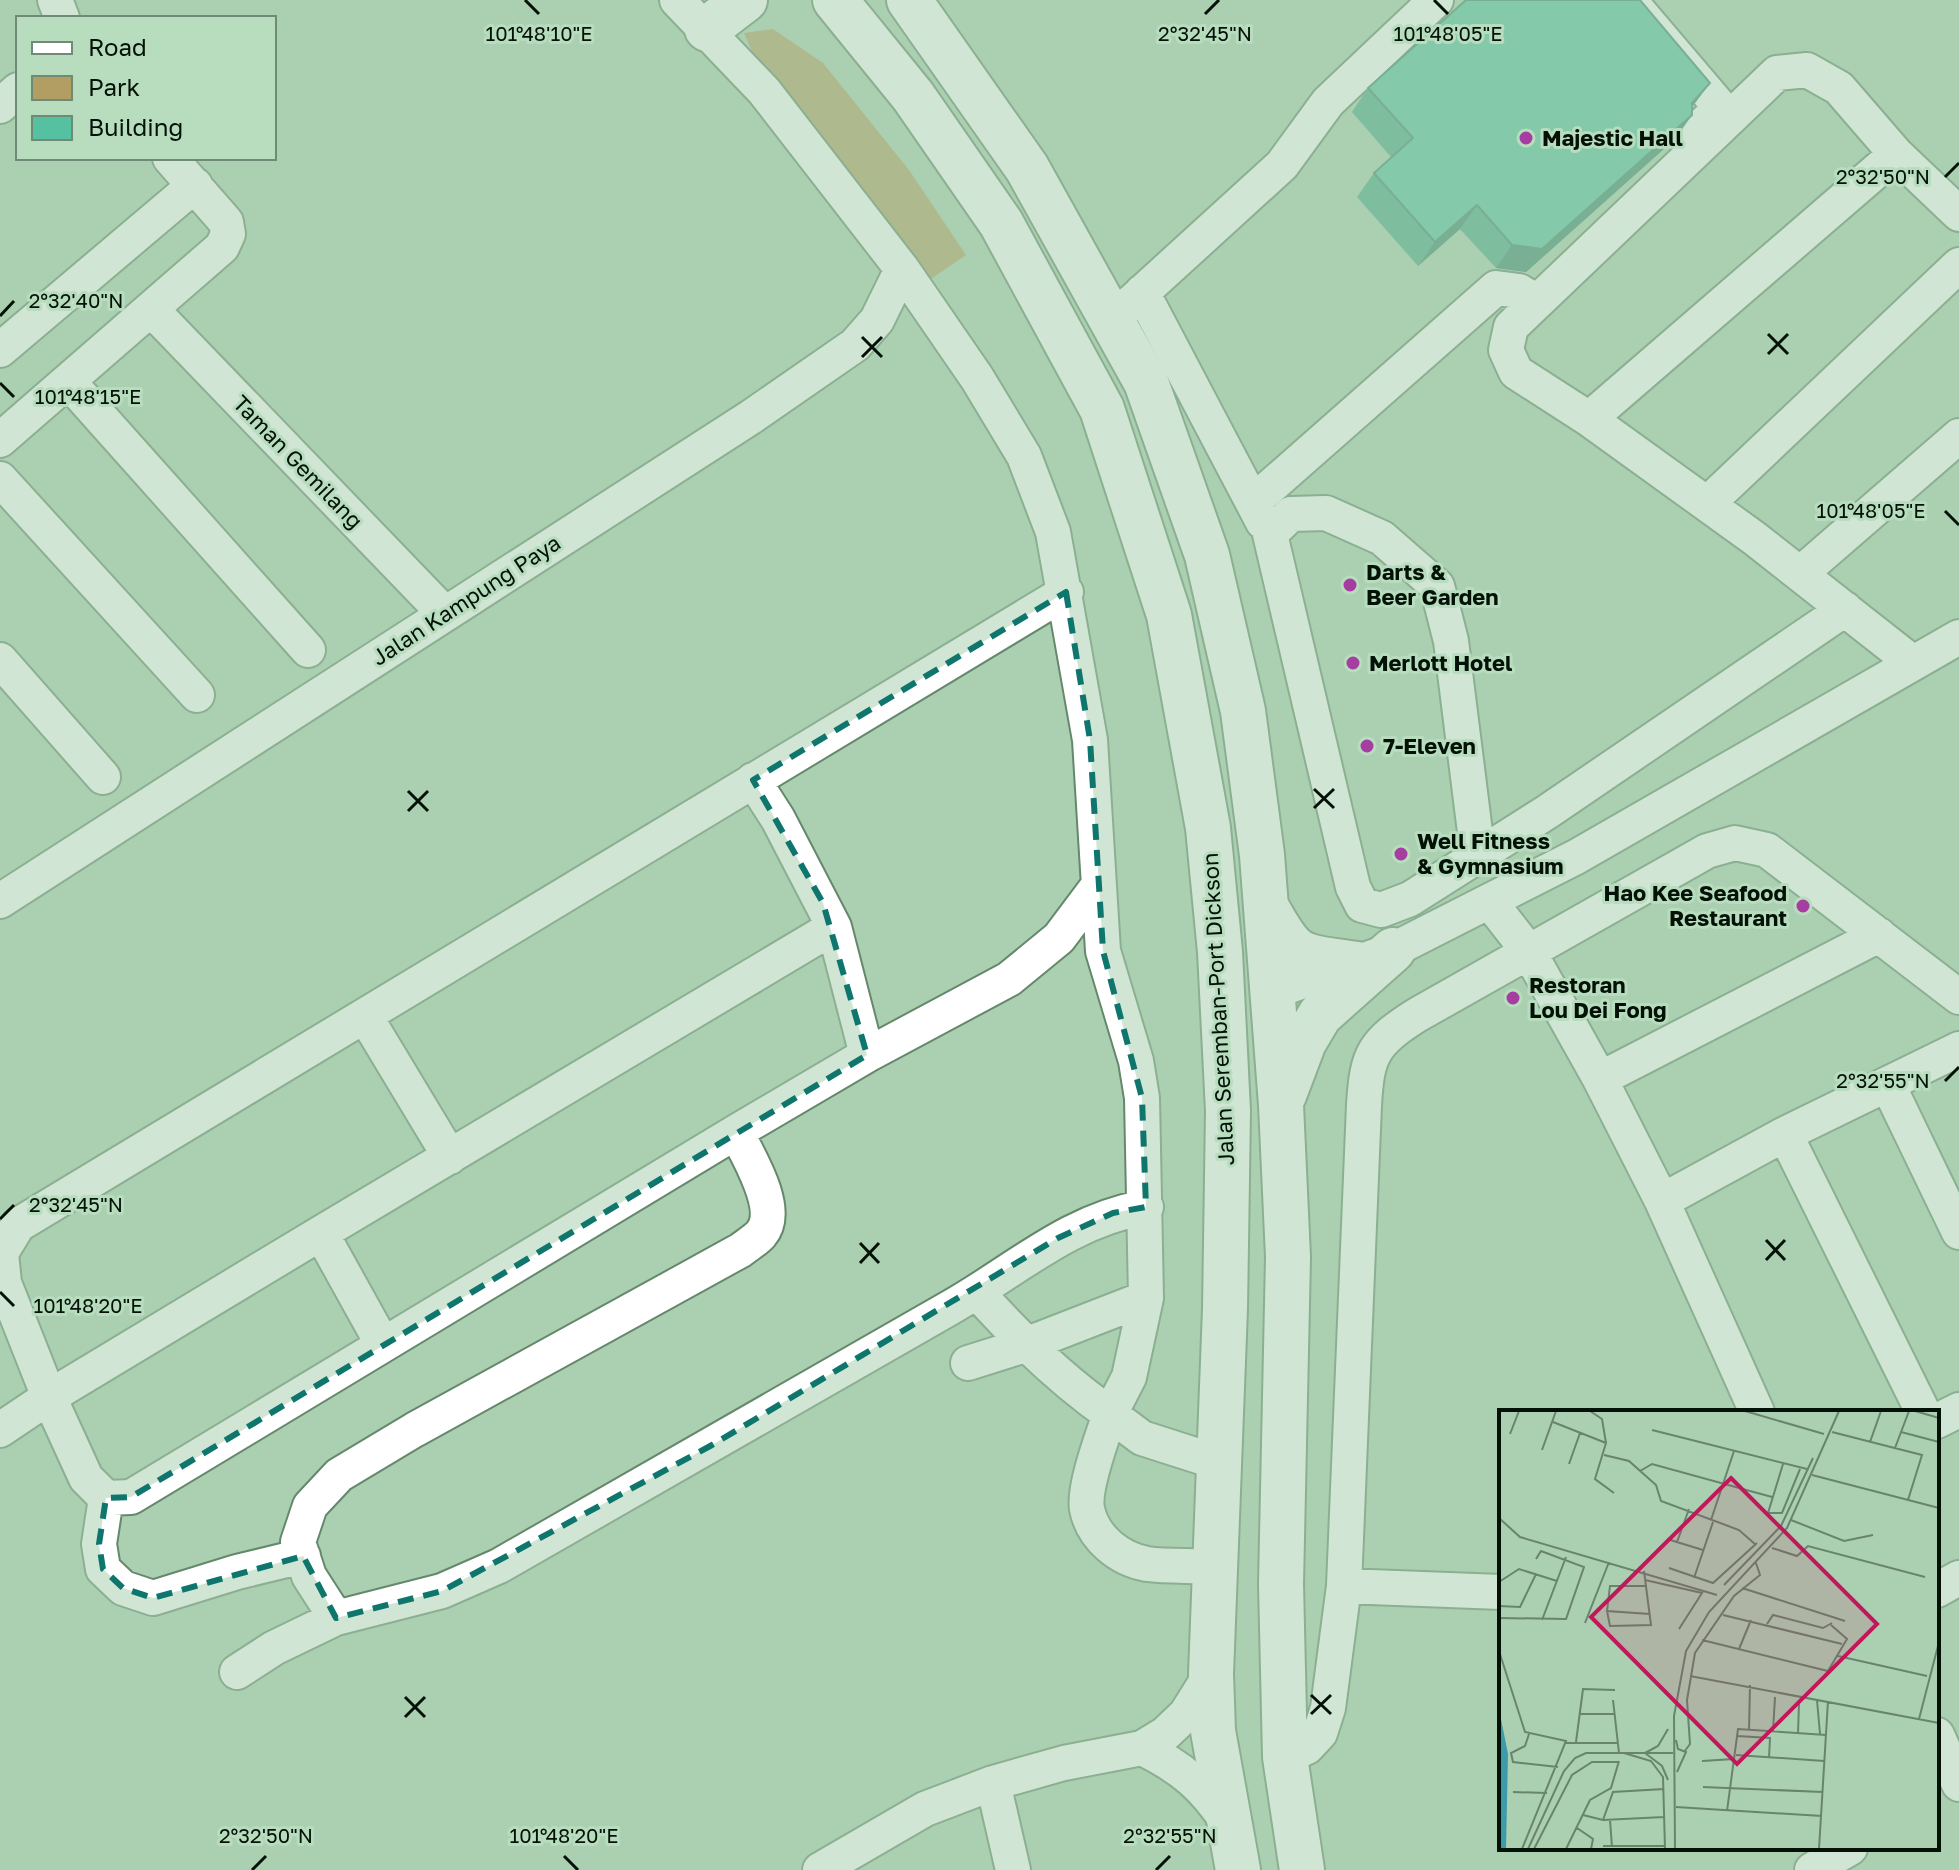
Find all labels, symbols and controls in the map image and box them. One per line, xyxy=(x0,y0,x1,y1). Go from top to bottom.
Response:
legend xyxy=(16,16,276,160)
text: 101°48'10"E xyxy=(485,21,593,45)
text: 2°32'45"N xyxy=(1158,21,1252,45)
text: 101°48'05"E xyxy=(1394,21,1503,45)
text: Road xyxy=(88,32,147,61)
text: Park xyxy=(88,72,140,101)
text: Building xyxy=(88,112,183,141)
place label: Majestic Hall xyxy=(1542,124,1683,151)
marker: Majestic Hall xyxy=(1517,129,1535,147)
text: 2°32'50"N xyxy=(1836,164,1930,188)
text: 2°32'40"N xyxy=(29,288,123,312)
text: 101°48'15"E xyxy=(35,384,141,408)
street label: Taman Gemilang xyxy=(228,389,369,534)
text: 101°48'05"E xyxy=(1817,498,1926,522)
street label: Jalan Kampung Paya xyxy=(366,528,565,671)
place label: Darts & Beer Garden xyxy=(1366,558,1499,610)
marker: Darts & Beer Garden xyxy=(1341,576,1359,594)
place label: Merlott Hotel xyxy=(1369,649,1512,676)
marker: Merlott Hotel xyxy=(1344,654,1362,672)
place label: 7-Eleven xyxy=(1383,732,1476,759)
marker: 7-Eleven xyxy=(1358,737,1376,755)
place label: Well Fitness & Gymnasium xyxy=(1417,827,1564,879)
marker: Well Fitness & Gymnasium xyxy=(1392,845,1410,863)
street label: Jalan Seremban-Port Dickson xyxy=(1196,852,1239,1166)
place label: Hao Kee Seafood Restaurant xyxy=(1604,879,1787,931)
marker: Hao Kee Seafood Restaurant xyxy=(1794,897,1812,915)
place label: Restoran Lou Dei Fong xyxy=(1529,971,1667,1023)
marker: Restoran Lou Dei Fong xyxy=(1504,989,1522,1007)
text: 2°32'55"N xyxy=(1836,1068,1930,1092)
text: 2°32'45"N xyxy=(29,1192,123,1216)
text: 101°48'20"E xyxy=(34,1293,143,1317)
inset map xyxy=(1499,1410,1939,1850)
text: 2°32'50"N xyxy=(219,1823,313,1847)
text: 101°48'20"E xyxy=(510,1823,619,1847)
text: 2°32'55"N xyxy=(1123,1823,1217,1847)

